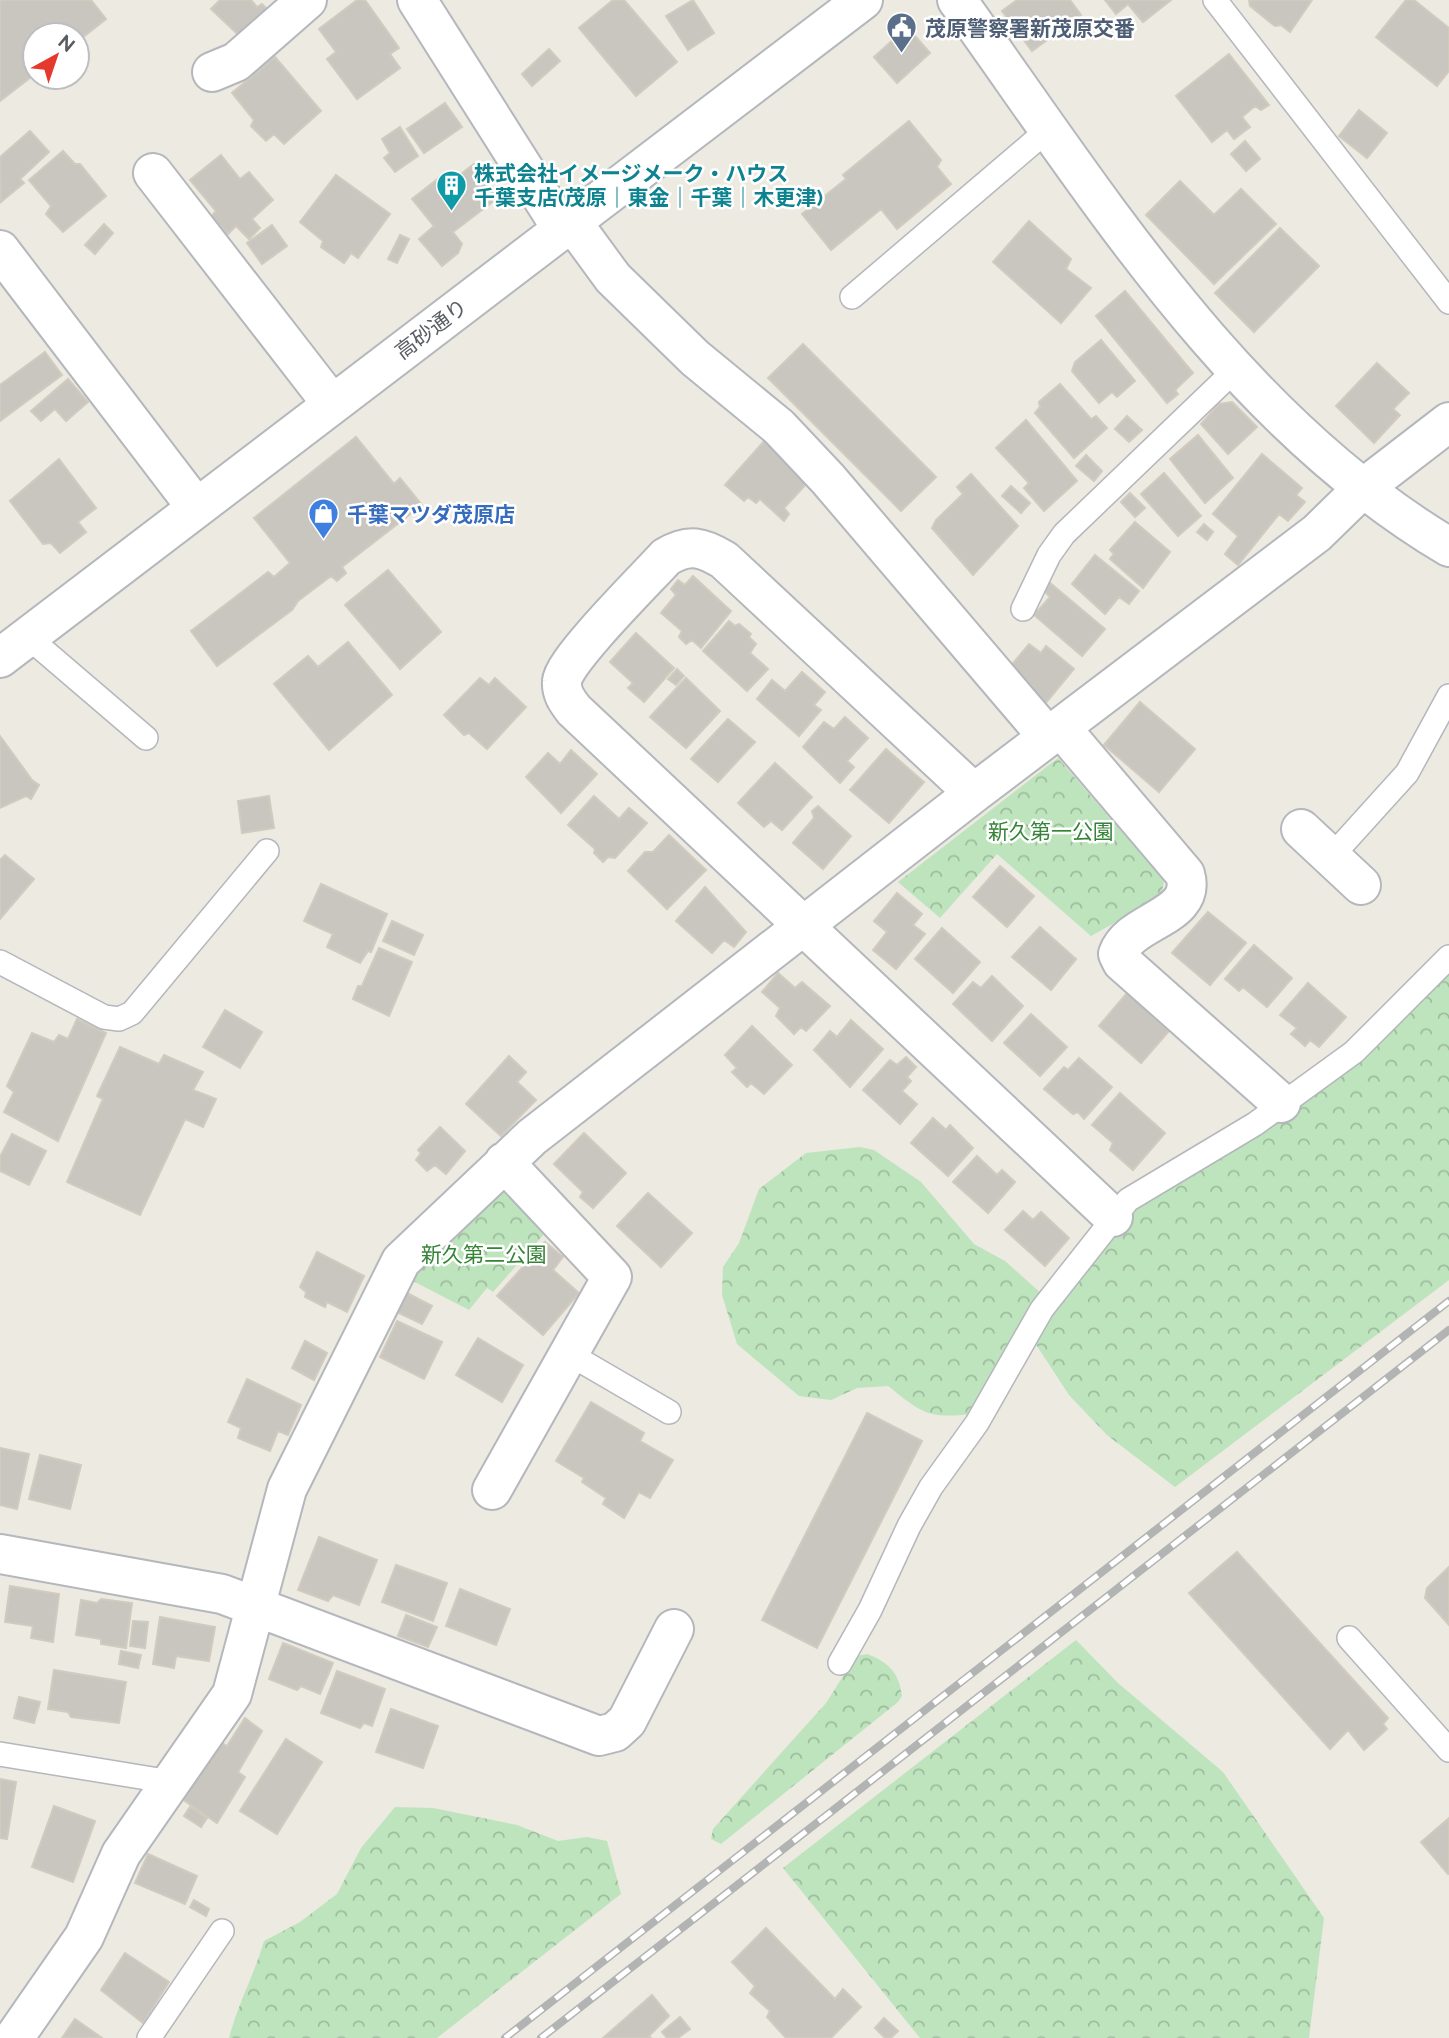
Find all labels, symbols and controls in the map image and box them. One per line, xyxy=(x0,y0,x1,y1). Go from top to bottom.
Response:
public building icon: 茂原警察署新茂原交番 xyxy=(885,11,919,55)
place label: 茂原警察署新茂原交番 xyxy=(925,16,1135,41)
north arrow xyxy=(21,21,91,91)
text: N xyxy=(54,30,80,56)
place label: 株式会社イメージメーク・ハウス 千葉支店(茂原｜東金｜千葉｜木更津) xyxy=(474,161,823,210)
building icon: 株式会社イメージメーク・ハウス 千葉支店(茂原｜東金｜千葉｜木更津) xyxy=(434,168,468,212)
street label: 高砂通り xyxy=(390,294,472,364)
shop icon: 千葉マツダ茂原店 xyxy=(307,497,341,541)
place label: 千葉マツダ茂原店 xyxy=(347,502,515,527)
park label: 新久第一公園 xyxy=(988,819,1114,844)
park label: 新久第二公園 xyxy=(421,1242,547,1267)

